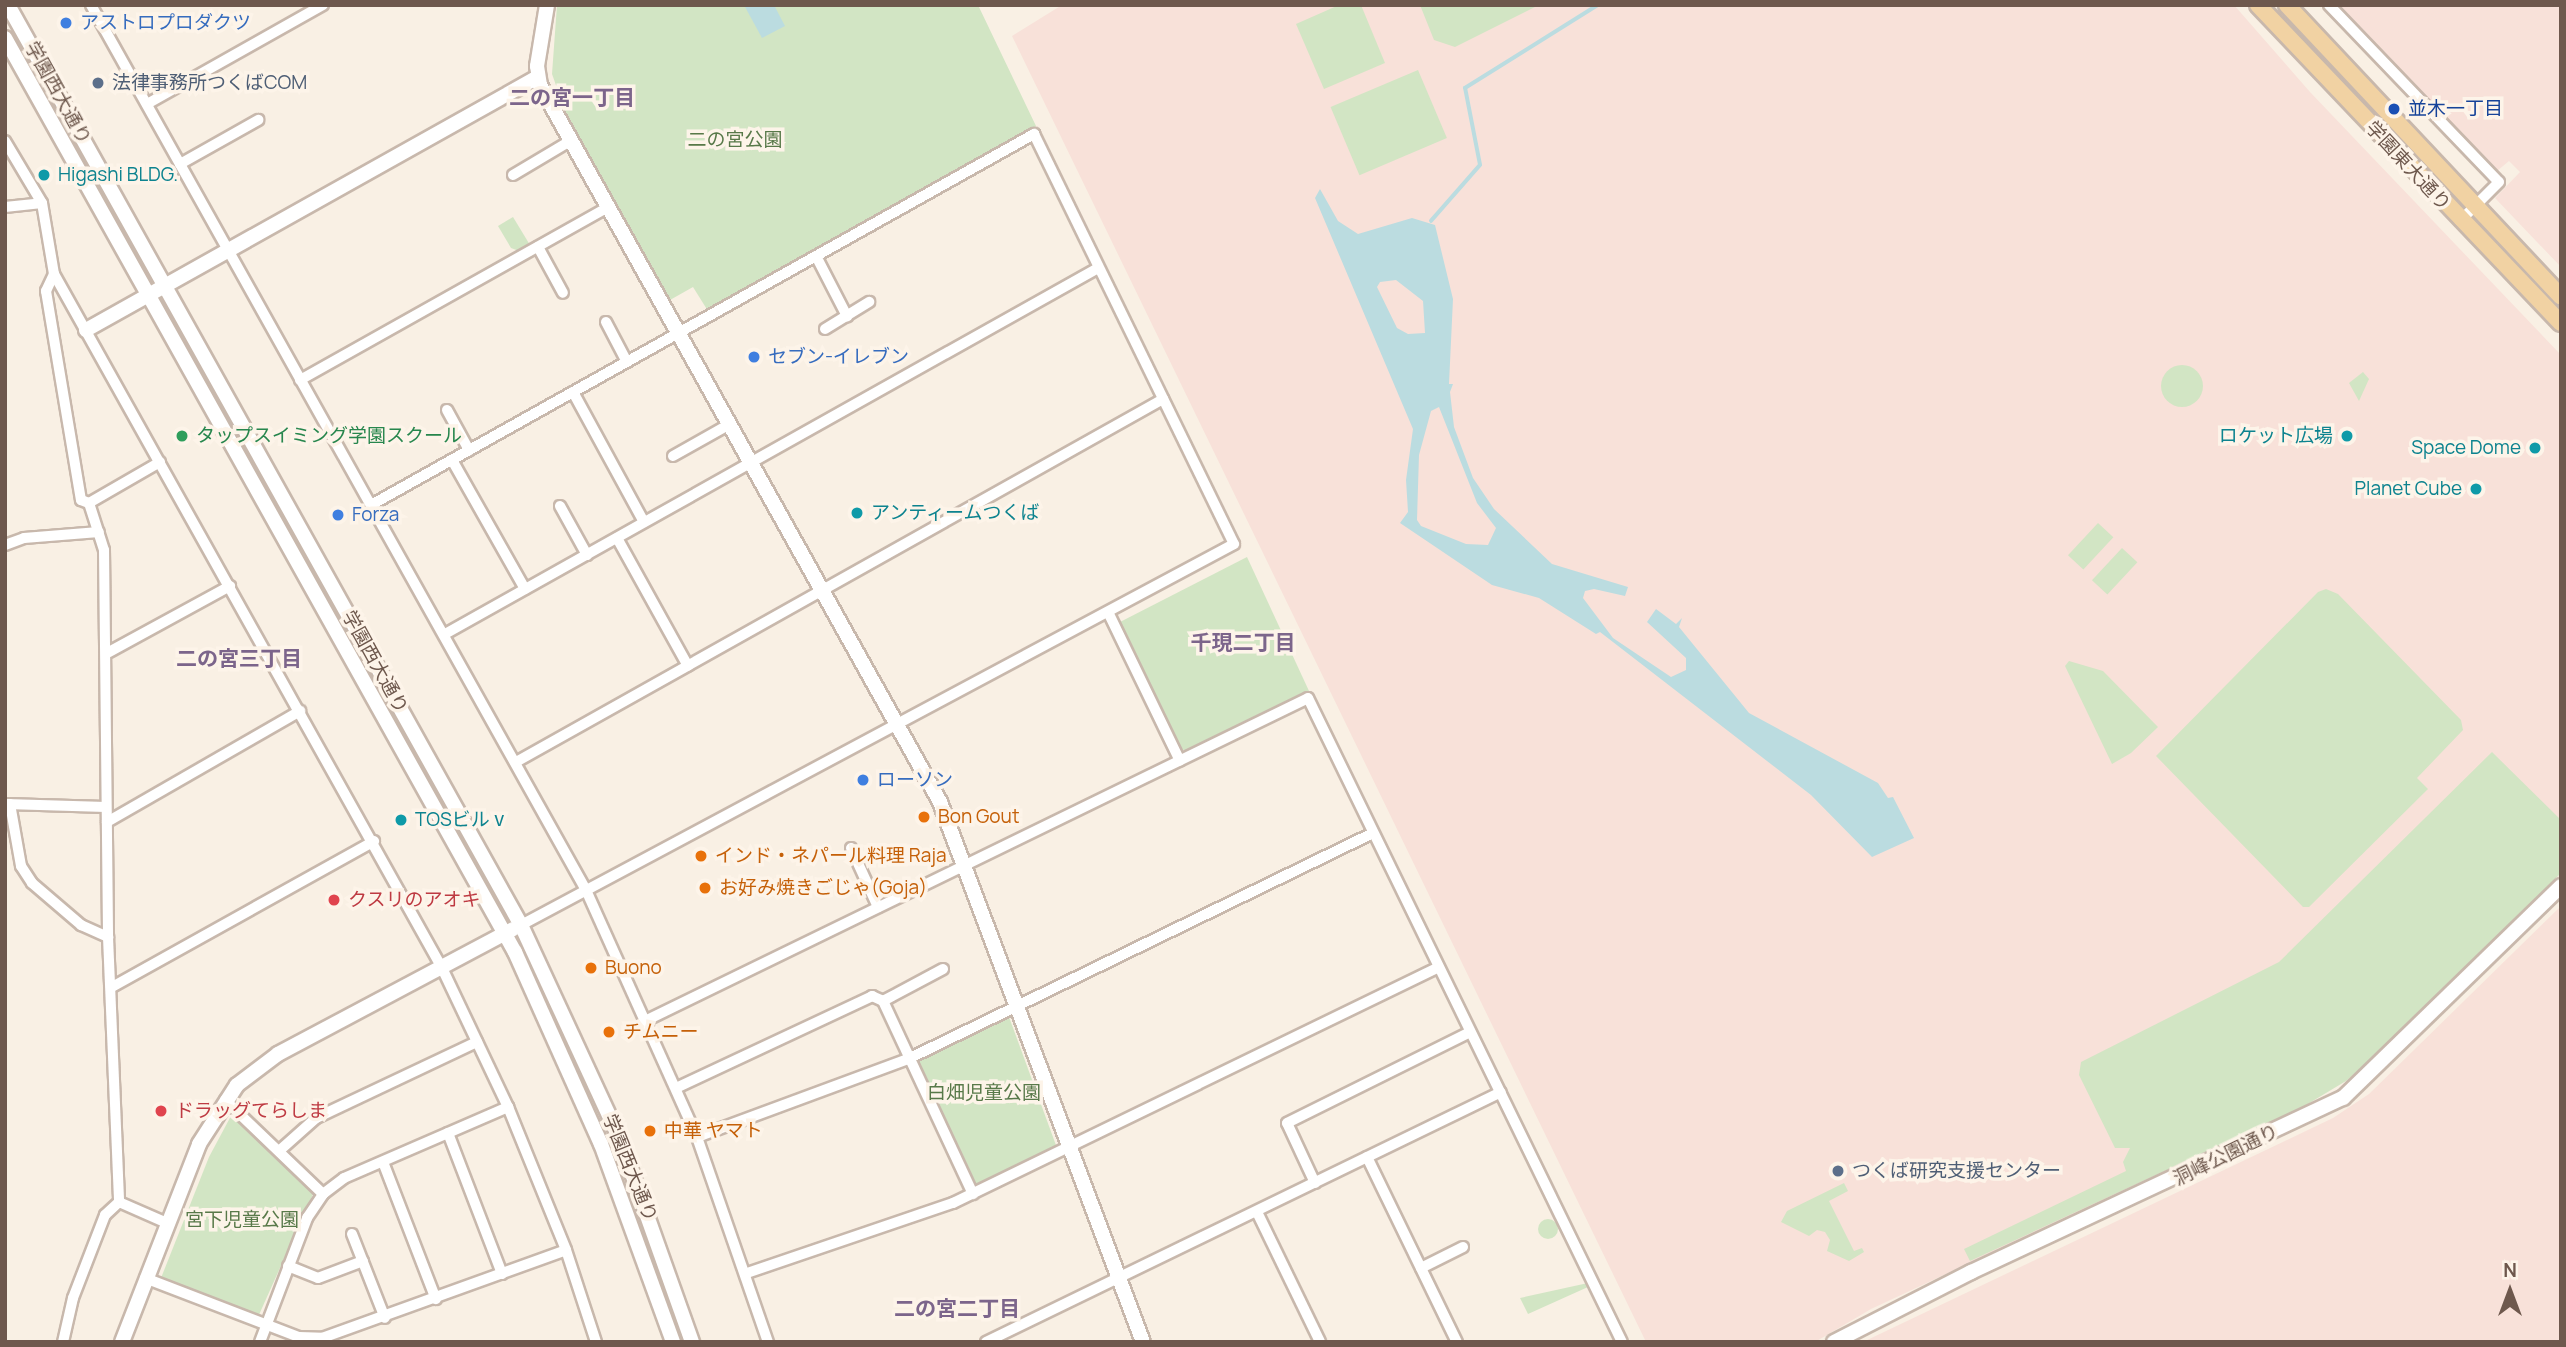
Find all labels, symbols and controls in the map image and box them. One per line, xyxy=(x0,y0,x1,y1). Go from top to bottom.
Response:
place label: アストロプロダクツ xyxy=(80,12,251,34)
marker: アストロプロダクツ xyxy=(58,15,74,31)
street label: 学園西大通り xyxy=(20,38,96,148)
place label: 法律事務所つくばCOM xyxy=(112,72,307,94)
marker: 法律事務所つくばCOM xyxy=(90,75,106,91)
district label: 二の宮一丁目 xyxy=(509,84,635,110)
place label: 並木一丁目 xyxy=(2408,98,2503,120)
marker: 並木一丁目 xyxy=(2386,101,2402,117)
street label: 学園東大通り xyxy=(2361,117,2455,215)
park label: 二の宮公園 xyxy=(688,129,782,151)
place label: Higashi BLDG. xyxy=(58,164,178,186)
marker: Higashi BLDG. xyxy=(36,167,52,183)
place label: セブン-イレブン xyxy=(768,346,909,368)
marker: セブン-イレブン xyxy=(746,349,762,365)
place label: タップスイミング学園スクール xyxy=(196,425,462,447)
place label: ロケット広場 xyxy=(2219,425,2333,447)
marker: タップスイミング学園スクール xyxy=(174,428,190,444)
marker: ロケット広場 xyxy=(2339,428,2355,444)
place label: Space Dome xyxy=(2411,437,2521,459)
marker: Space Dome xyxy=(2527,440,2543,456)
place label: Planet Cube xyxy=(2355,478,2462,500)
marker: Planet Cube xyxy=(2468,481,2484,497)
place label: アンティームつくば xyxy=(871,502,1042,524)
place label: Forza xyxy=(352,504,399,526)
marker: アンティームつくば xyxy=(849,505,865,521)
marker: Forza xyxy=(330,507,346,523)
street label: 学園西大通り xyxy=(337,607,413,717)
district label: 千現二丁目 xyxy=(1191,629,1295,655)
district label: 二の宮三丁目 xyxy=(176,645,302,671)
place label: ローソン xyxy=(877,769,953,791)
marker: ローソン xyxy=(855,772,871,788)
place label: Bon Gout xyxy=(938,806,1020,828)
place label: TOSビルⅴ xyxy=(415,809,509,831)
marker: Bon Gout xyxy=(916,809,932,825)
marker: TOSビルⅴ xyxy=(393,812,409,828)
place label: インド・ネパール料理 Raja xyxy=(715,845,947,867)
marker: インド・ネパール料理 Raja xyxy=(693,848,709,864)
place label: お好み焼きごじゃ(Goja) xyxy=(719,877,926,899)
marker: お好み焼きごじゃ(Goja) xyxy=(697,880,713,896)
place label: クスリのアオキ xyxy=(348,889,481,911)
marker: クスリのアオキ xyxy=(326,892,342,908)
place label: Buono xyxy=(605,957,662,979)
marker: Buono xyxy=(583,960,599,976)
place label: チムニー xyxy=(623,1021,699,1043)
marker: チムニー xyxy=(601,1024,617,1040)
park label: 白畑児童公園 xyxy=(927,1082,1041,1104)
place label: ドラッグてらしま xyxy=(175,1100,327,1122)
marker: ドラッグてらしま xyxy=(153,1103,169,1119)
street label: 学園西大通り xyxy=(598,1111,662,1225)
place label: 中華 ヤマト xyxy=(664,1120,763,1142)
street label: 洞峰公園通り xyxy=(2170,1120,2282,1190)
marker: 中華 ヤマト xyxy=(642,1123,658,1139)
place label: つくば研究支援センター xyxy=(1852,1160,2061,1182)
marker: つくば研究支援センター xyxy=(1830,1163,1846,1179)
park label: 宮下児童公園 xyxy=(185,1209,299,1231)
north arrow xyxy=(2475,1256,2545,1326)
text: N xyxy=(2503,1257,2517,1283)
district label: 二の宮二丁目 xyxy=(894,1295,1020,1321)

